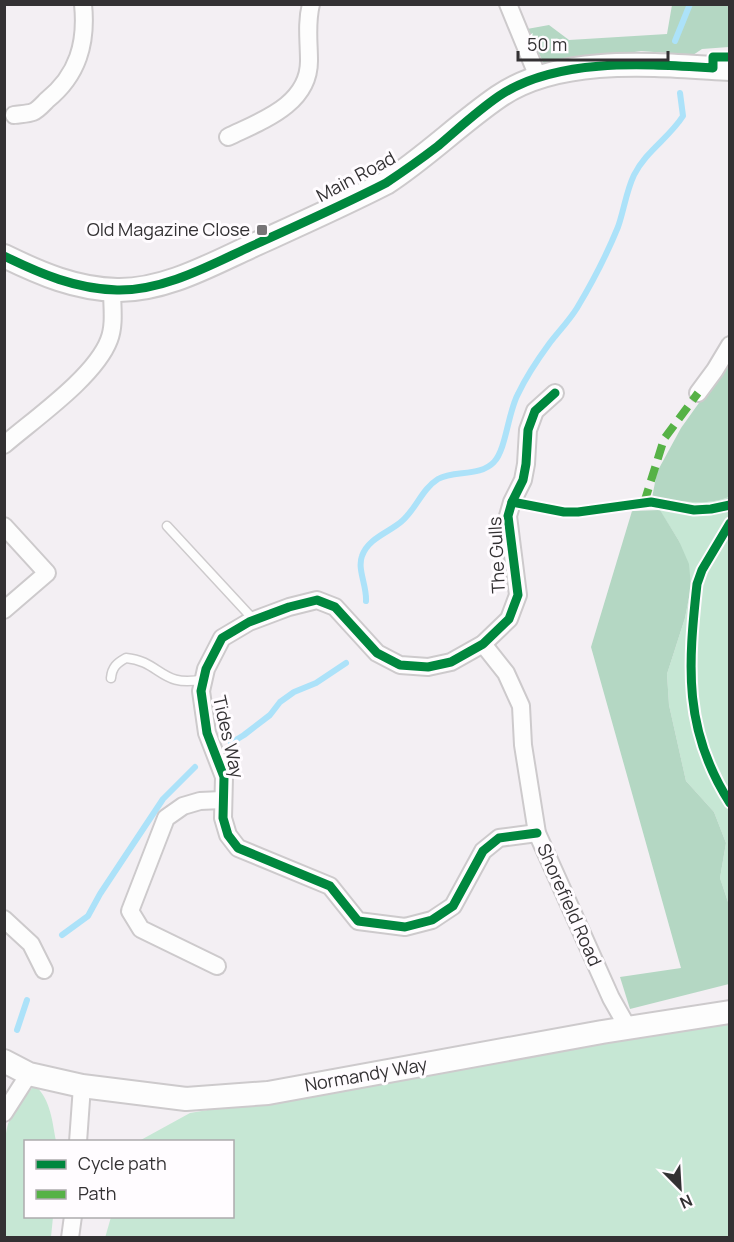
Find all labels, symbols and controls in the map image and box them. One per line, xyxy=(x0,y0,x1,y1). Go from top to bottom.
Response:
scale bar xyxy=(518,24,668,62)
text: 50 m xyxy=(527,32,567,56)
street label: Main Road xyxy=(312,145,399,207)
place label: Old Magazine Close xyxy=(87,217,250,241)
marker: Old Magazine Close xyxy=(255,223,269,237)
street label: The Gulls xyxy=(482,516,510,594)
street label: Tides Way xyxy=(208,693,250,781)
street label: Shorefield Road xyxy=(532,840,608,970)
street label: Normandy Way xyxy=(303,1051,430,1097)
legend xyxy=(24,1140,234,1218)
text: Cycle path xyxy=(78,1151,167,1175)
north arrow xyxy=(650,1158,710,1218)
text: Path xyxy=(78,1181,116,1205)
text: N xyxy=(676,1189,696,1214)

